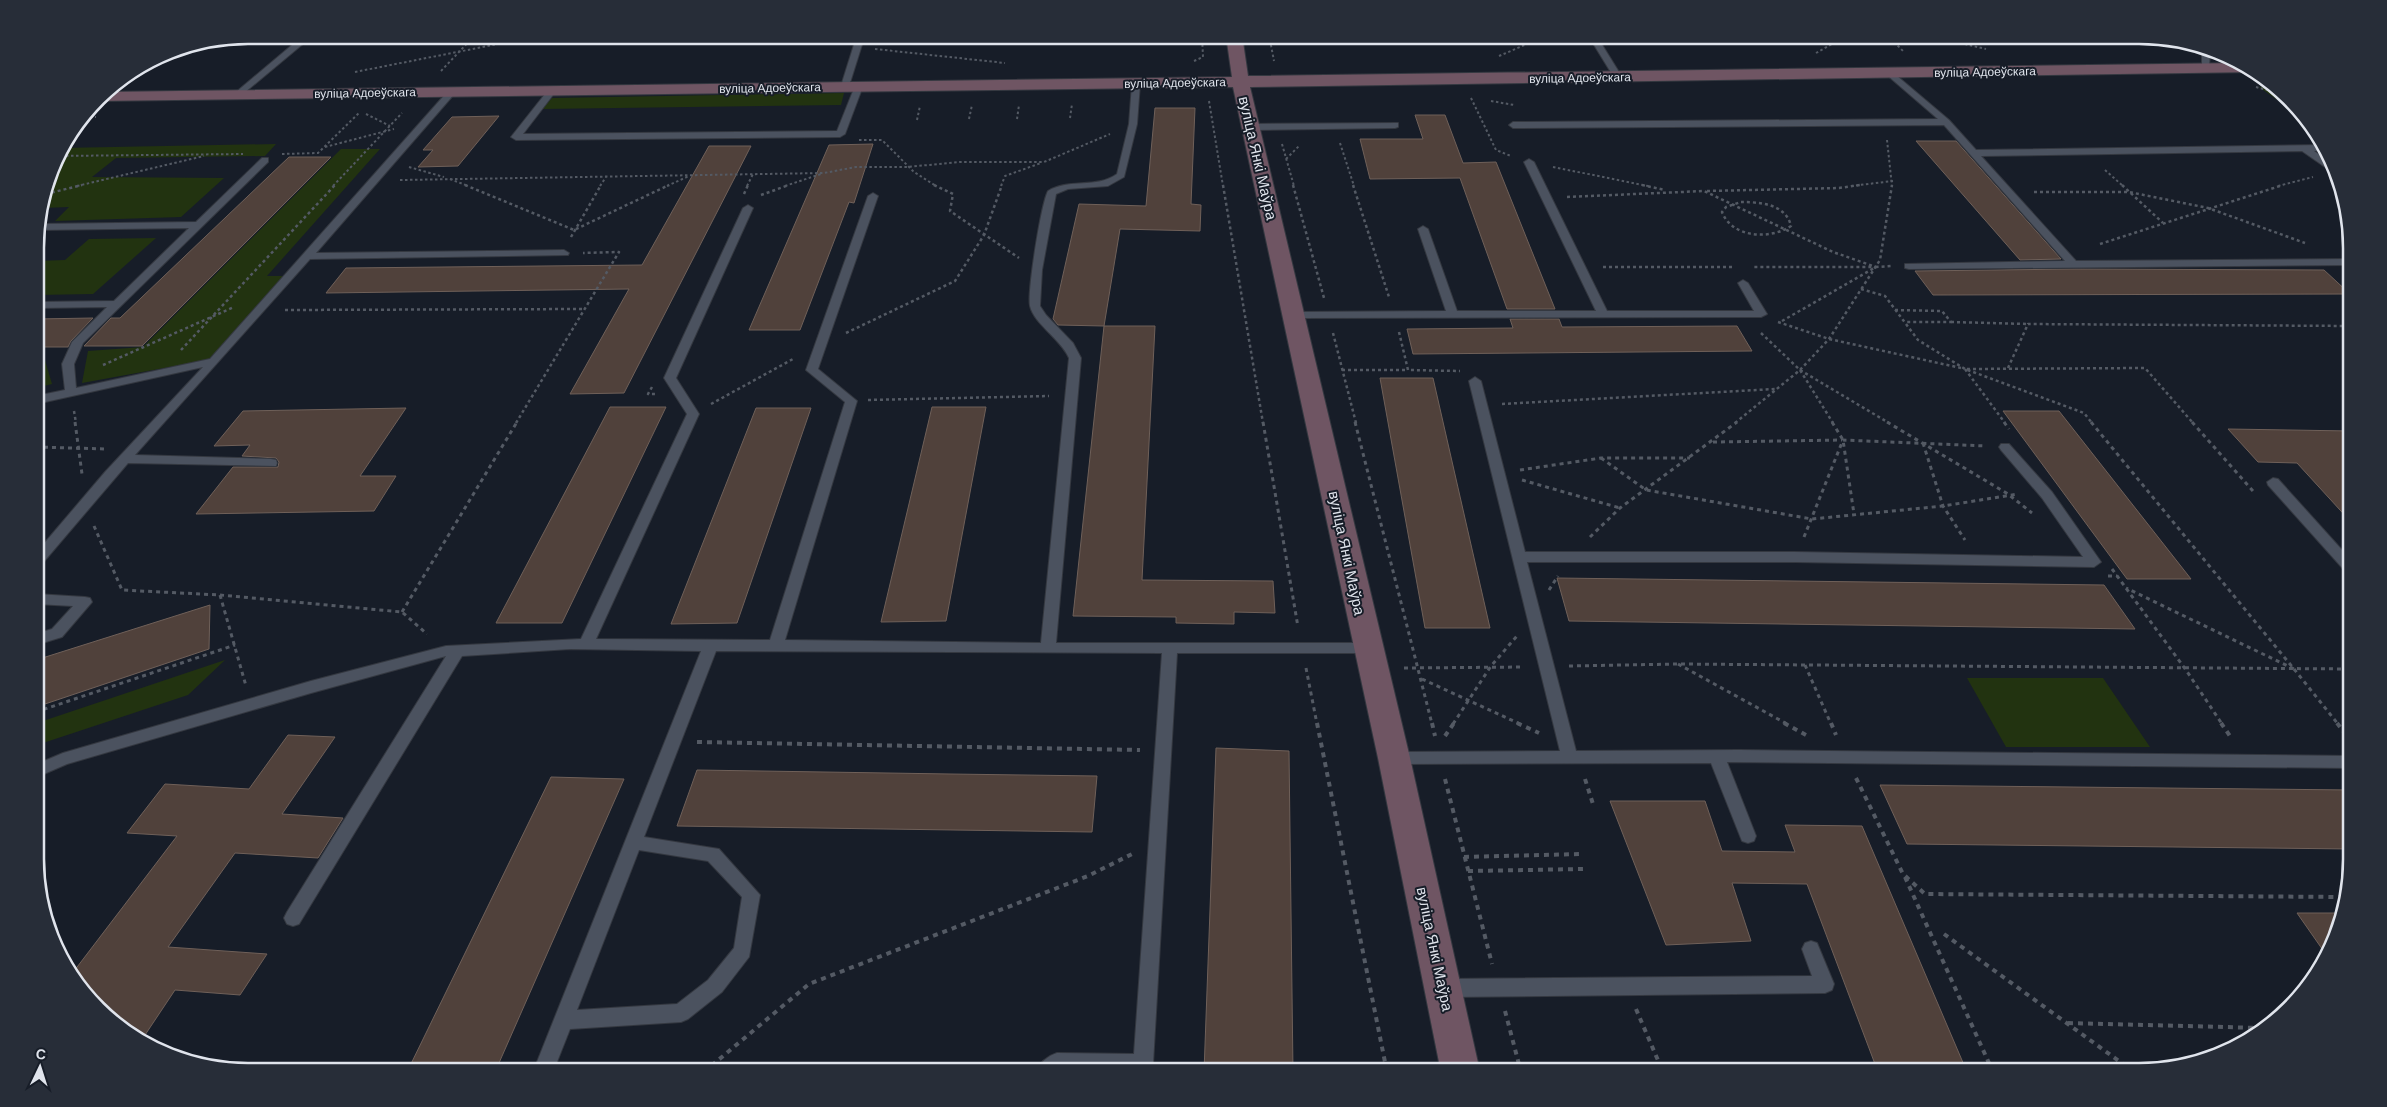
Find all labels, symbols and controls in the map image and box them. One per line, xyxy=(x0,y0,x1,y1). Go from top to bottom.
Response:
street label: вуліца Адоеўскага xyxy=(1934,64,2036,80)
street label: вуліца Адоеўскага xyxy=(1529,70,1631,86)
street label: вуліца Адоеўскага xyxy=(1124,75,1226,91)
street label: вуліца Адоеўскага xyxy=(719,80,821,96)
street label: вуліца Адоеўскага xyxy=(314,85,416,101)
street label: вуліца Янкі Маўра xyxy=(1236,95,1281,222)
street label: вуліца Янкі Маўра xyxy=(1326,489,1369,617)
street label: вуліца Янкі Маўра xyxy=(1414,885,1457,1013)
north arrow xyxy=(15,1042,65,1092)
text: С xyxy=(35,1046,47,1062)

